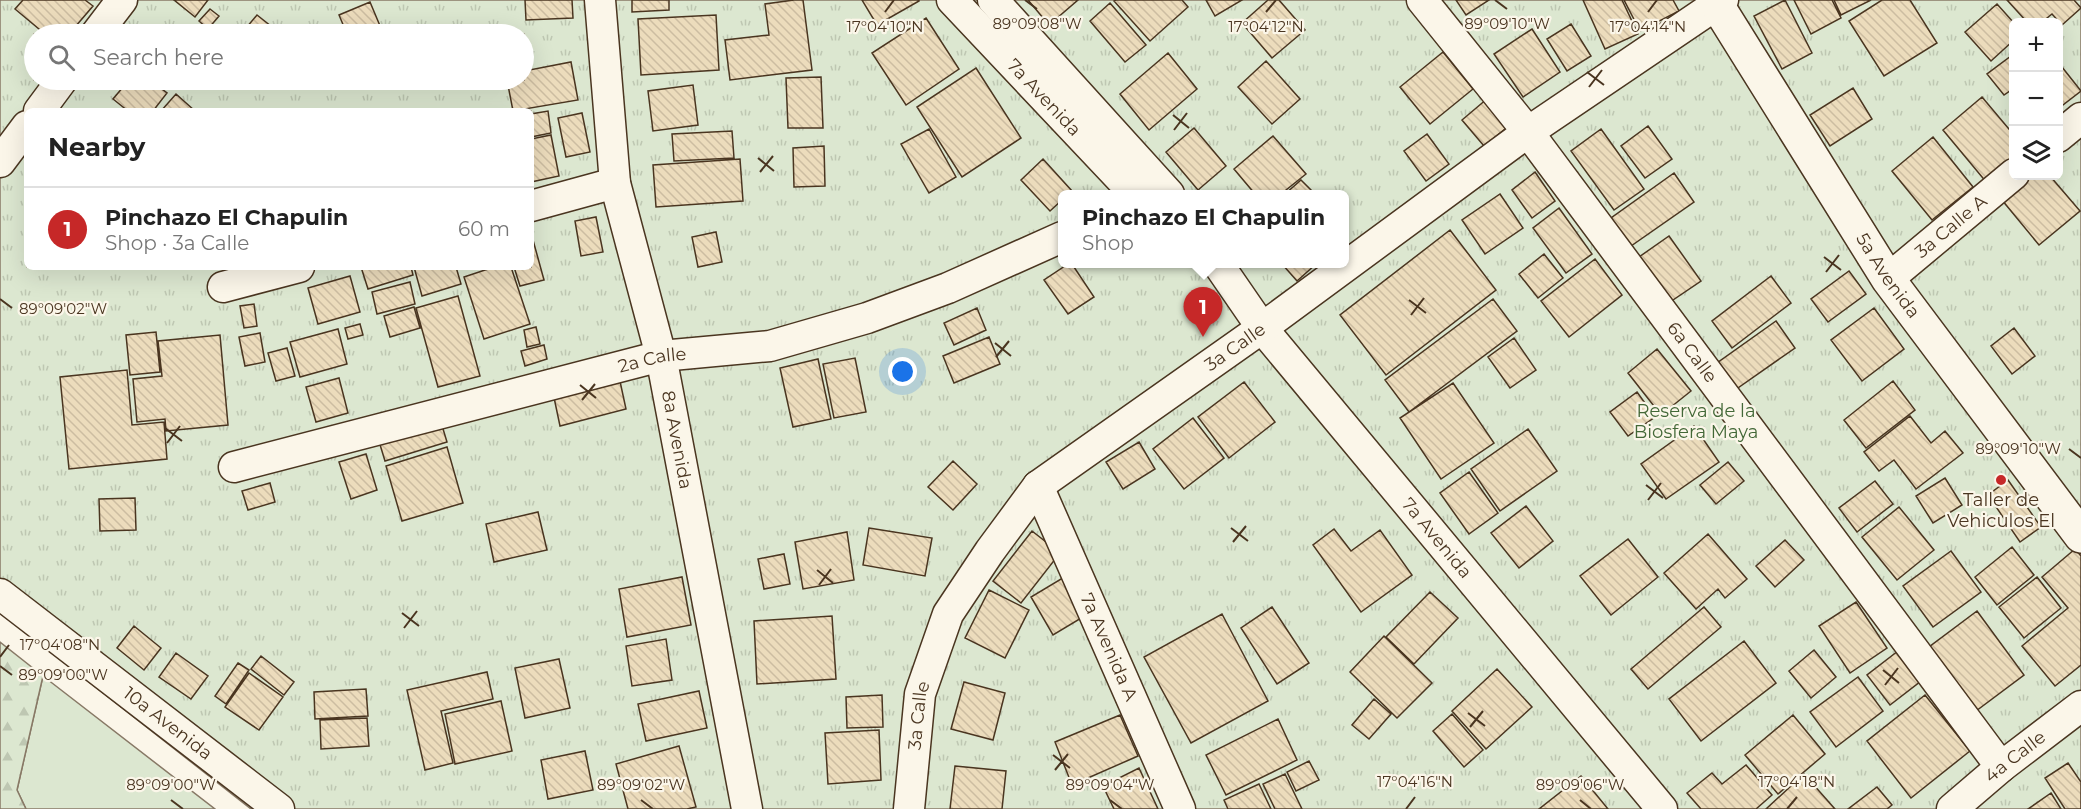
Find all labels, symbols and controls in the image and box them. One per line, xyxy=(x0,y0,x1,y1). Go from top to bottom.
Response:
text: 89°09'08"W xyxy=(992,14,1082,33)
text: 89°09'10"W xyxy=(1464,14,1550,33)
text: 17°04'10"N xyxy=(846,17,924,36)
text: 17°04'12"N xyxy=(1228,17,1304,36)
text: 17°04'14"N xyxy=(1610,17,1686,36)
map controls xyxy=(2009,18,2063,180)
button: + xyxy=(2009,18,2063,72)
search box xyxy=(24,24,534,90)
icon: search xyxy=(45,41,78,74)
text: Search here xyxy=(93,44,224,71)
street label: 7a Avenida xyxy=(1002,54,1086,141)
button: − xyxy=(2009,72,2063,126)
button: layers xyxy=(2009,126,2063,180)
text: Nearby xyxy=(48,131,145,163)
popup xyxy=(1058,190,1349,268)
street label: 3a Calle A xyxy=(1911,190,1992,263)
text: Pinchazo El Chapulin xyxy=(105,204,348,231)
text: Pinchazo El Chapulin xyxy=(1082,204,1325,231)
text: 1 xyxy=(64,217,71,241)
text: 60 m xyxy=(458,217,510,241)
street label: 5a Avenida xyxy=(1851,229,1925,323)
text: Shop · 3a Calle xyxy=(105,231,249,255)
text: Shop xyxy=(1082,231,1134,255)
pin: 1 xyxy=(1184,288,1222,337)
text: 89°09'02"W xyxy=(19,299,107,318)
street label: 3a Calle xyxy=(1200,318,1270,376)
street label: 6a Calle xyxy=(1662,318,1722,387)
street label: 2a Calle xyxy=(616,343,688,378)
your location xyxy=(888,357,917,386)
street label: 8a Avenida xyxy=(657,389,697,491)
park label: Reserva de la Biosfera Maya xyxy=(1634,400,1758,443)
text: 89°09'10"W xyxy=(1975,439,2061,458)
marker: Taller de Vehiculos El xyxy=(1994,473,2008,487)
place label: Taller de Vehiculos El xyxy=(1947,489,2055,532)
street label: 7a Avenida xyxy=(1397,493,1477,583)
street label: 7a Avenida A xyxy=(1076,590,1142,705)
text: 17°04'08"N xyxy=(20,635,100,654)
text: 89°09'00"W xyxy=(18,665,108,684)
street label: 3a Calle xyxy=(904,678,935,751)
street label: 10a Avenida xyxy=(119,682,217,765)
street label: 4a Calle xyxy=(1980,726,2050,787)
text: 17°04'16"N xyxy=(1377,772,1453,791)
text: 17°04'18"N xyxy=(1759,772,1835,791)
text: 89°09'00"W xyxy=(126,775,216,794)
text: 89°09'02"W xyxy=(597,775,685,794)
text: 89°09'04"W xyxy=(1065,775,1155,794)
text: 89°09'06"W xyxy=(1536,775,1625,794)

